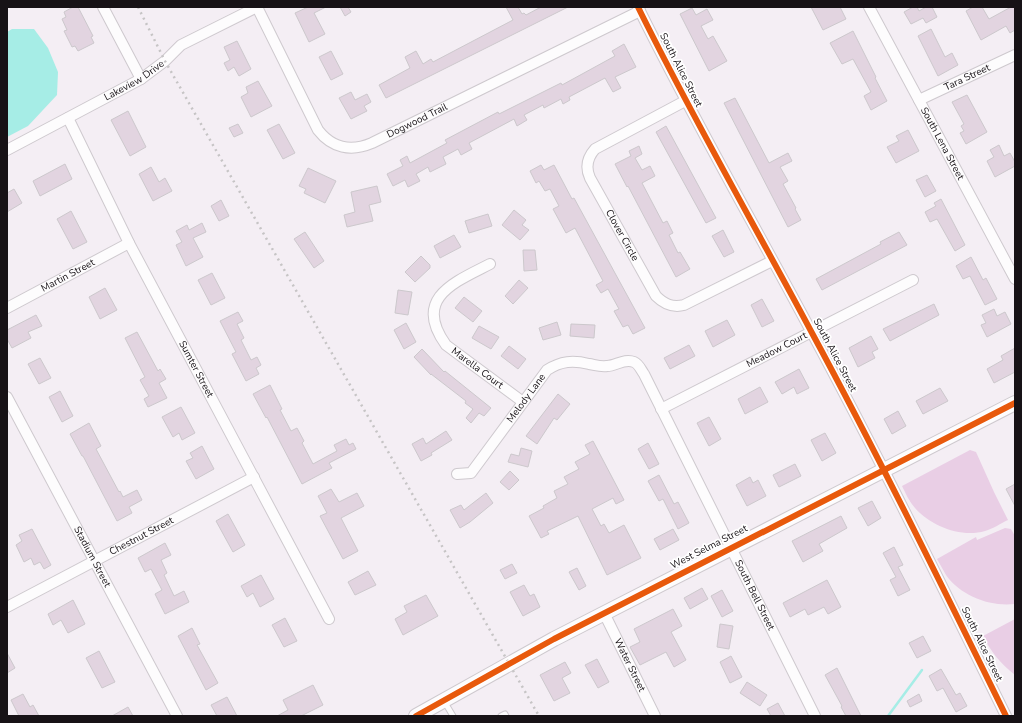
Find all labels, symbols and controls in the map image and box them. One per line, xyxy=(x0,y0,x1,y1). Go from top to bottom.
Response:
street label: South Alice Street xyxy=(656,31,706,110)
street label: Lakeview Drive xyxy=(102,57,167,104)
street label: Tara Street xyxy=(942,60,993,94)
street label: Dogwood Trail xyxy=(384,100,450,142)
street label: South Lena Street xyxy=(917,105,968,183)
street label: Clover Circle xyxy=(602,207,642,264)
street label: Martin Street xyxy=(39,255,98,296)
street label: South Alice Street xyxy=(810,316,861,395)
street label: Meadow Court xyxy=(744,328,810,371)
street label: Sumter Street xyxy=(175,338,217,401)
street label: Marella Court xyxy=(448,344,507,392)
street label: Melody Lane xyxy=(503,371,549,426)
street label: Chestnut Street xyxy=(107,513,177,559)
street label: West Selma Street xyxy=(668,521,750,572)
street label: Stadium Street xyxy=(70,524,114,590)
street label: South Bell Street xyxy=(731,558,778,633)
street label: South Alice Street xyxy=(958,604,1006,684)
street label: Water Street xyxy=(611,636,649,695)

